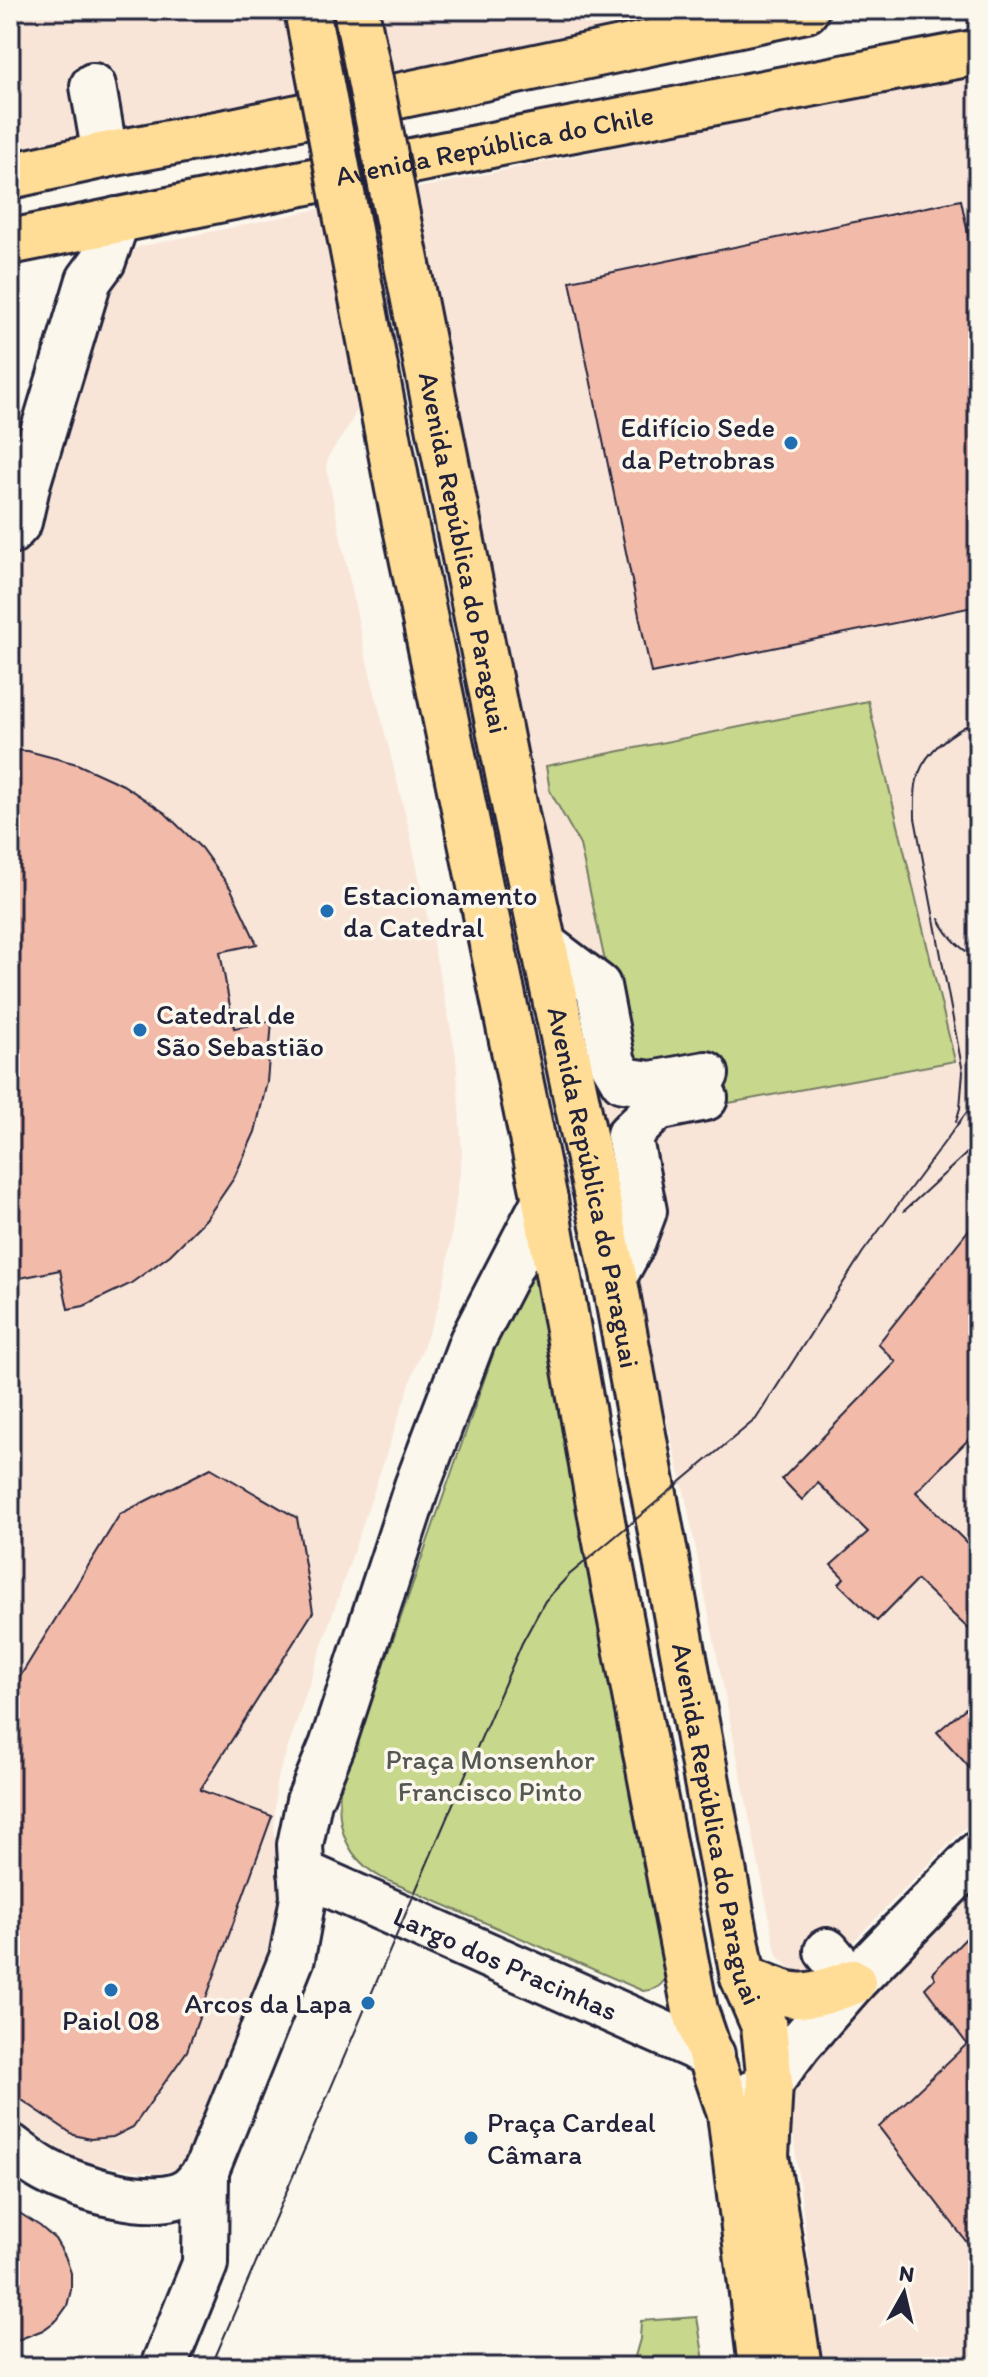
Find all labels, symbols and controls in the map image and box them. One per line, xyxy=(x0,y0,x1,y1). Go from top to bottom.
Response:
street label: Avenida República do Chile xyxy=(332,97,656,193)
street label: Avenida República do Paraguai xyxy=(412,369,517,736)
place label: Edifício Sede da Petrobras xyxy=(621,410,775,476)
marker: Edifício Sede da Petrobras xyxy=(782,434,800,452)
place label: Estacionamento da Catedral xyxy=(343,878,537,944)
marker: Estacionamento da Catedral xyxy=(318,902,336,920)
place label: Catedral de São Sebastião xyxy=(156,997,324,1063)
street label: Avenida República do Paraguai xyxy=(540,1004,647,1371)
marker: Catedral de São Sebastião xyxy=(131,1021,149,1039)
street label: Avenida República do Paraguai xyxy=(665,1640,770,2010)
park label: Praça Monsenhor Francisco Pinto xyxy=(385,1742,595,1808)
street label: Largo dos Pracinhas xyxy=(388,1898,623,2028)
marker: Paiol 08 xyxy=(102,1981,120,1999)
place label: Arcos da Lapa xyxy=(184,1986,352,2020)
marker: Arcos da Lapa xyxy=(359,1994,377,2012)
place label: Paiol 08 xyxy=(62,2003,160,2037)
place label: Praça Cardeal Câmara xyxy=(487,2105,656,2171)
marker: Praça Cardeal Câmara xyxy=(462,2129,480,2147)
north arrow xyxy=(864,2253,944,2333)
text: N xyxy=(897,2259,916,2288)

